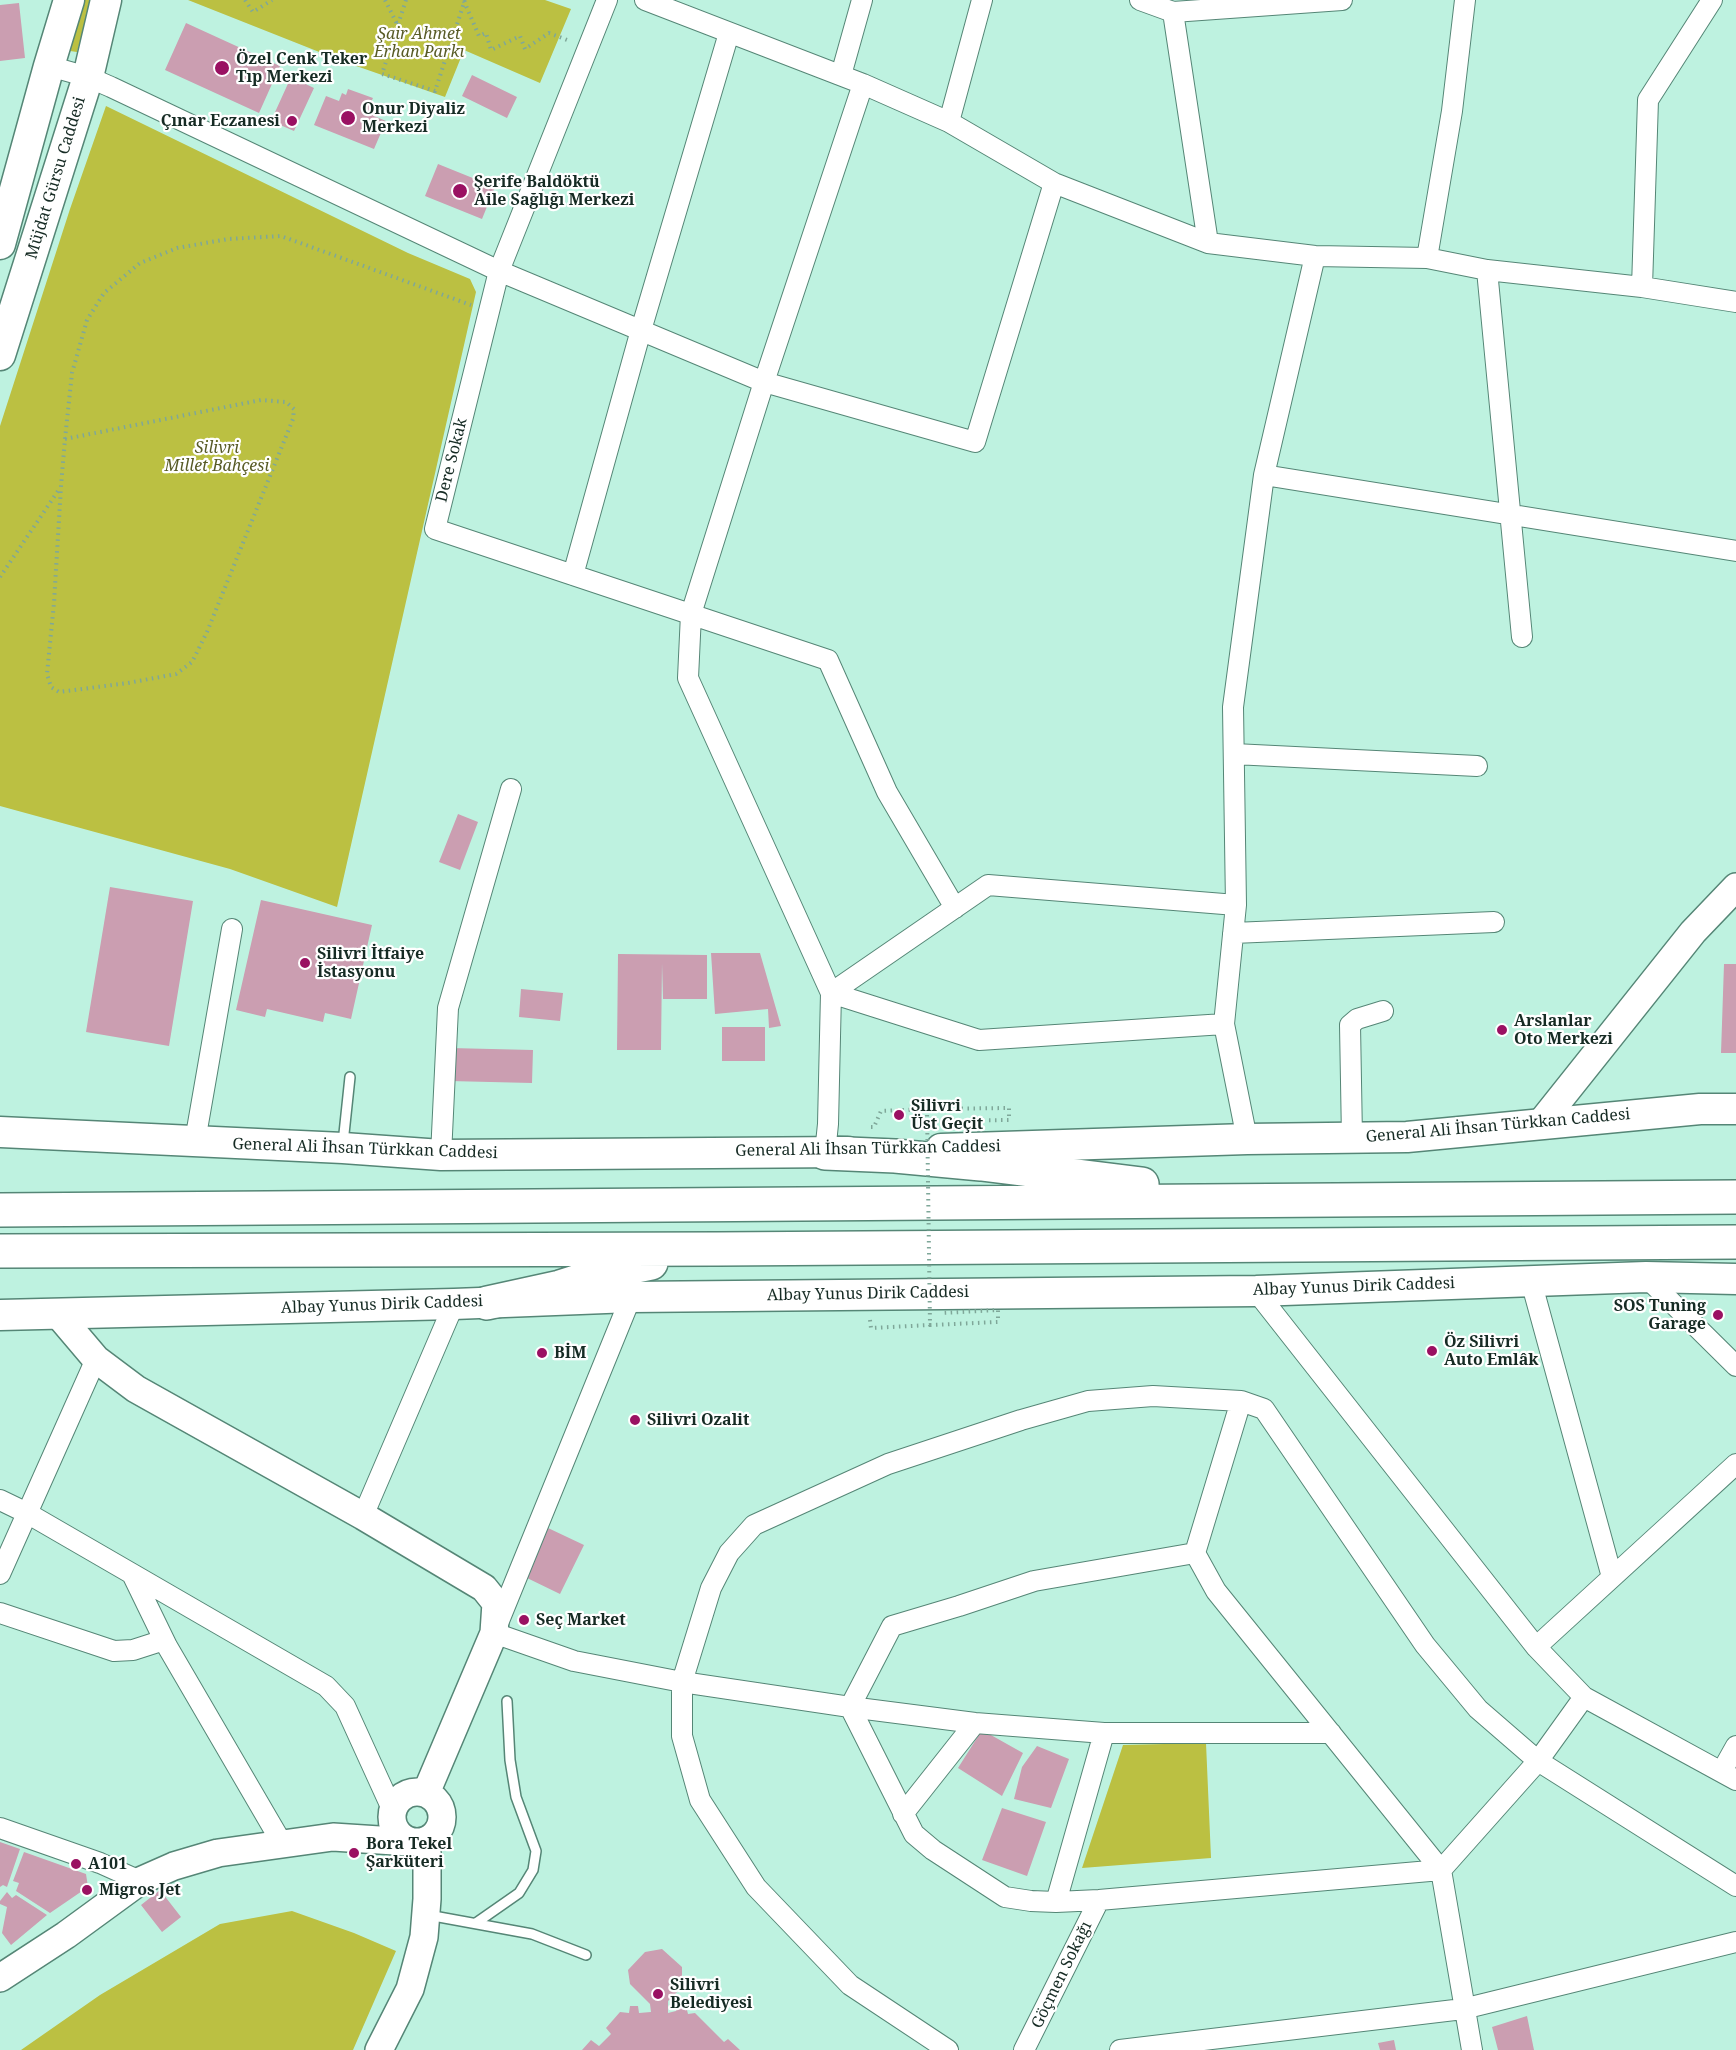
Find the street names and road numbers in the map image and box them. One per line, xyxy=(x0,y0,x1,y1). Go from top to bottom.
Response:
street label: Müjdat Gürsu Caddesi xyxy=(22,95,90,261)
street label: Dere Sokak xyxy=(432,416,472,504)
street label: General Ali İhsan Türkkan Caddesi xyxy=(1365,1105,1631,1147)
street label: General Ali İhsan Türkkan Caddesi xyxy=(232,1135,498,1163)
street label: General Ali İhsan Türkkan Caddesi xyxy=(735,1137,1001,1161)
street label: Albay Yunus Dirik Caddesi xyxy=(1253,1274,1455,1300)
street label: Albay Yunus Dirik Caddesi xyxy=(767,1283,969,1305)
street label: Albay Yunus Dirik Caddesi xyxy=(281,1292,483,1318)
street label: Göçmen Sokağı xyxy=(1028,1918,1096,2032)

